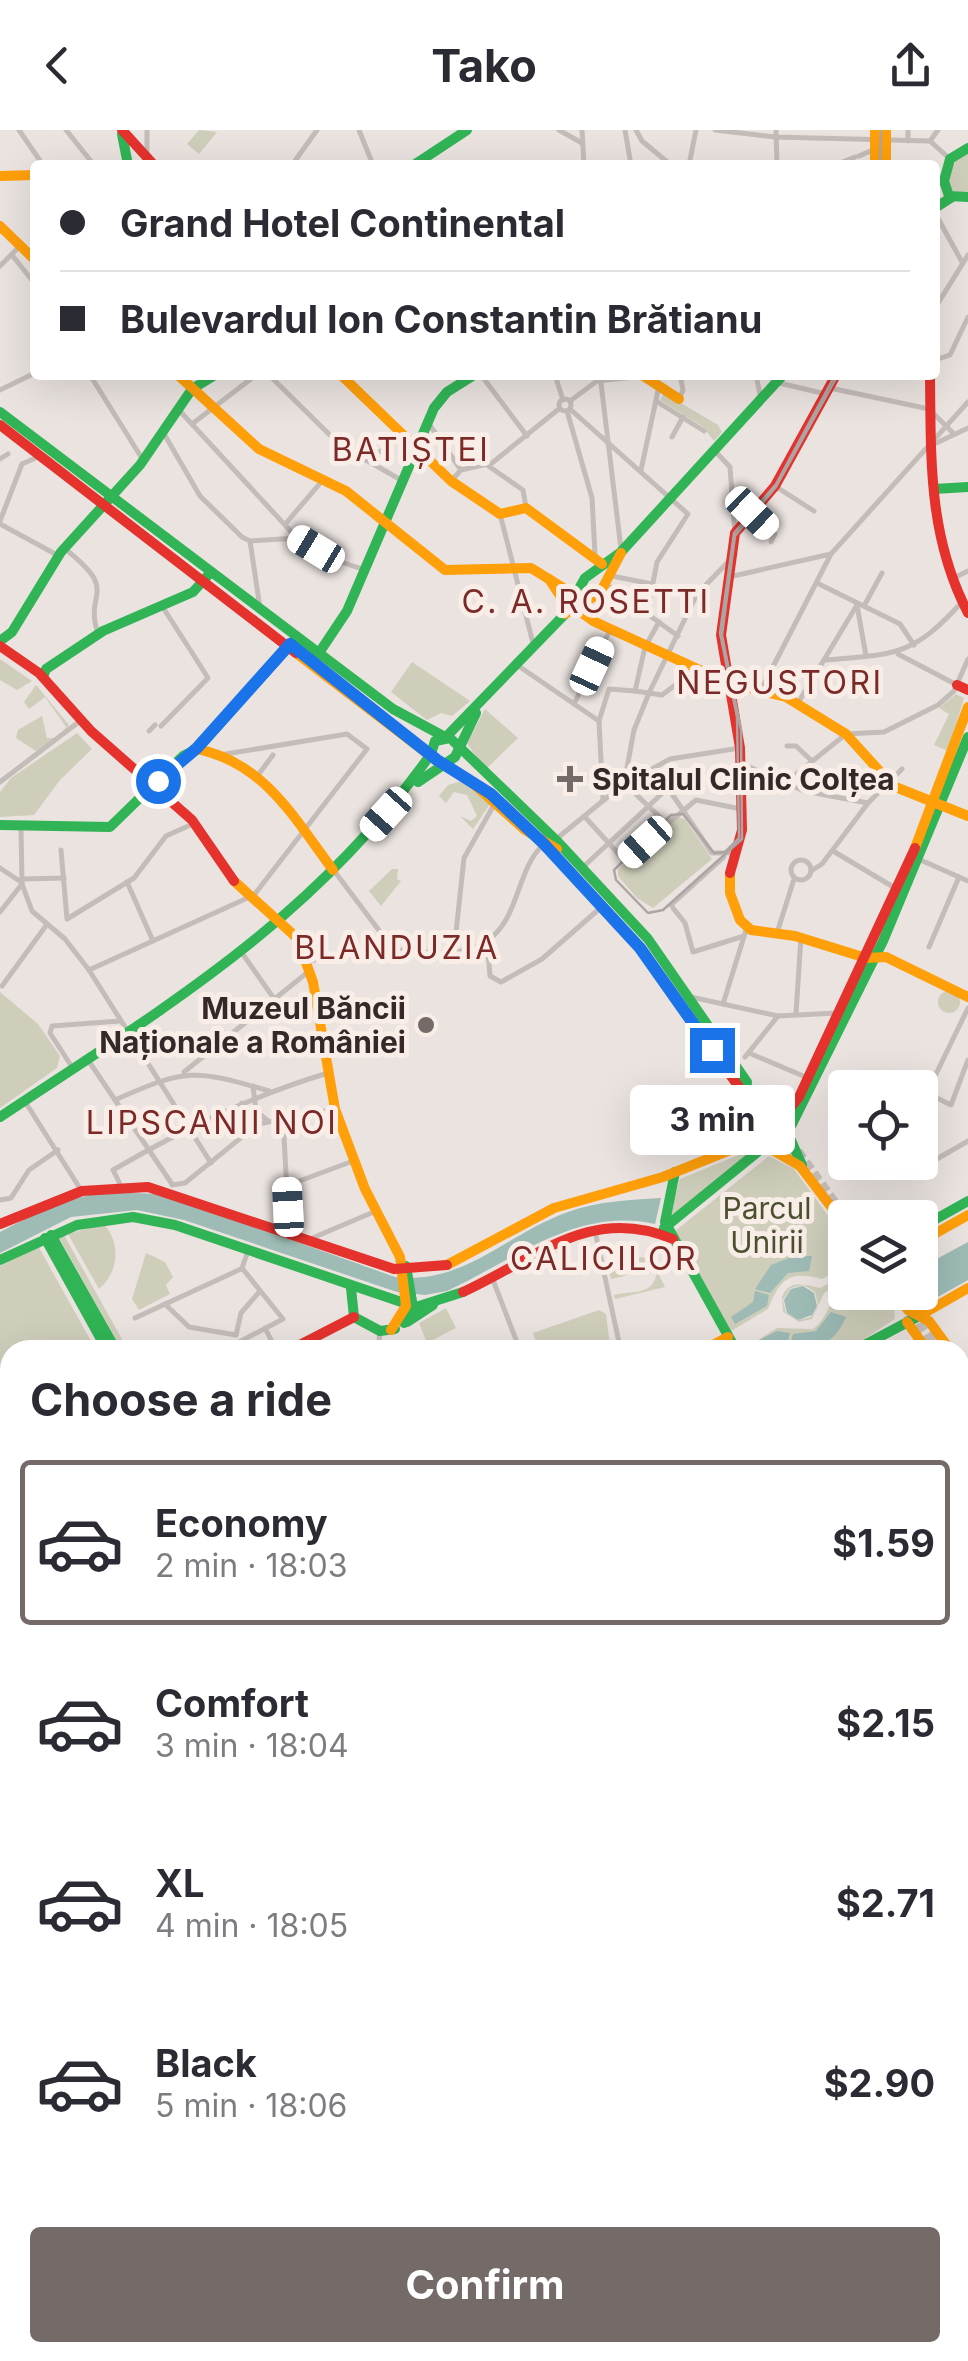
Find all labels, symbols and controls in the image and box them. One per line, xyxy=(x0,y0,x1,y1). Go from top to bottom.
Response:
icon: back xyxy=(30,38,85,93)
text: Tako xyxy=(431,38,537,93)
icon: share xyxy=(883,38,938,93)
text: Grand Hotel Continental xyxy=(120,200,565,246)
text: Bulevardul Ion Constantin Brătianu xyxy=(120,296,762,342)
district label: BATIȘTEI xyxy=(332,430,490,469)
car xyxy=(720,481,784,545)
car xyxy=(283,521,349,577)
district label: C. A. ROSETTI xyxy=(461,582,711,621)
car xyxy=(566,632,618,700)
district label: NEGUSTORI xyxy=(676,663,884,702)
route start xyxy=(136,759,181,804)
place label: Spitalul Clinic Colțea xyxy=(592,761,895,797)
marker: Spitalul Clinic Colțea xyxy=(557,766,583,792)
car xyxy=(355,782,417,846)
car xyxy=(613,811,677,873)
district label: BLANDUZIA xyxy=(294,928,500,967)
place label: Muzeul Băncii Naționale a României xyxy=(99,990,406,1060)
marker: Muzeul Băncii Naționale a României xyxy=(415,1014,437,1036)
route end xyxy=(690,1028,735,1073)
map controls xyxy=(828,1070,938,1310)
button: locate xyxy=(828,1070,938,1180)
callout: 3 min xyxy=(630,1085,794,1155)
text: 3 min xyxy=(669,1100,756,1139)
district label: LIPSCANII NOI xyxy=(86,1103,338,1142)
car xyxy=(271,1176,305,1238)
park label: Parcul Unirii xyxy=(723,1190,811,1260)
button: layers xyxy=(828,1200,938,1310)
district label: CALICILOR xyxy=(510,1239,698,1278)
text: Choose a ride xyxy=(30,1372,332,1427)
icon: car xyxy=(35,1498,125,1588)
text: Economy xyxy=(155,1500,328,1546)
text: $1.59 xyxy=(832,1520,935,1566)
text: 2 min · 18:03 xyxy=(155,1546,347,1585)
icon: car xyxy=(35,1678,125,1768)
text: Comfort xyxy=(155,1680,309,1726)
text: $2.15 xyxy=(836,1700,935,1746)
text: 3 min · 18:04 xyxy=(155,1726,349,1765)
icon: car xyxy=(35,1858,125,1948)
text: XL xyxy=(155,1860,205,1906)
text: $2.71 xyxy=(836,1880,935,1926)
text: 4 min · 18:05 xyxy=(155,1906,348,1945)
icon: car xyxy=(35,2038,125,2128)
text: Black xyxy=(155,2040,257,2086)
text: $2.90 xyxy=(824,2060,935,2106)
text: 5 min · 18:06 xyxy=(155,2086,347,2125)
button: Confirm xyxy=(30,2227,940,2342)

